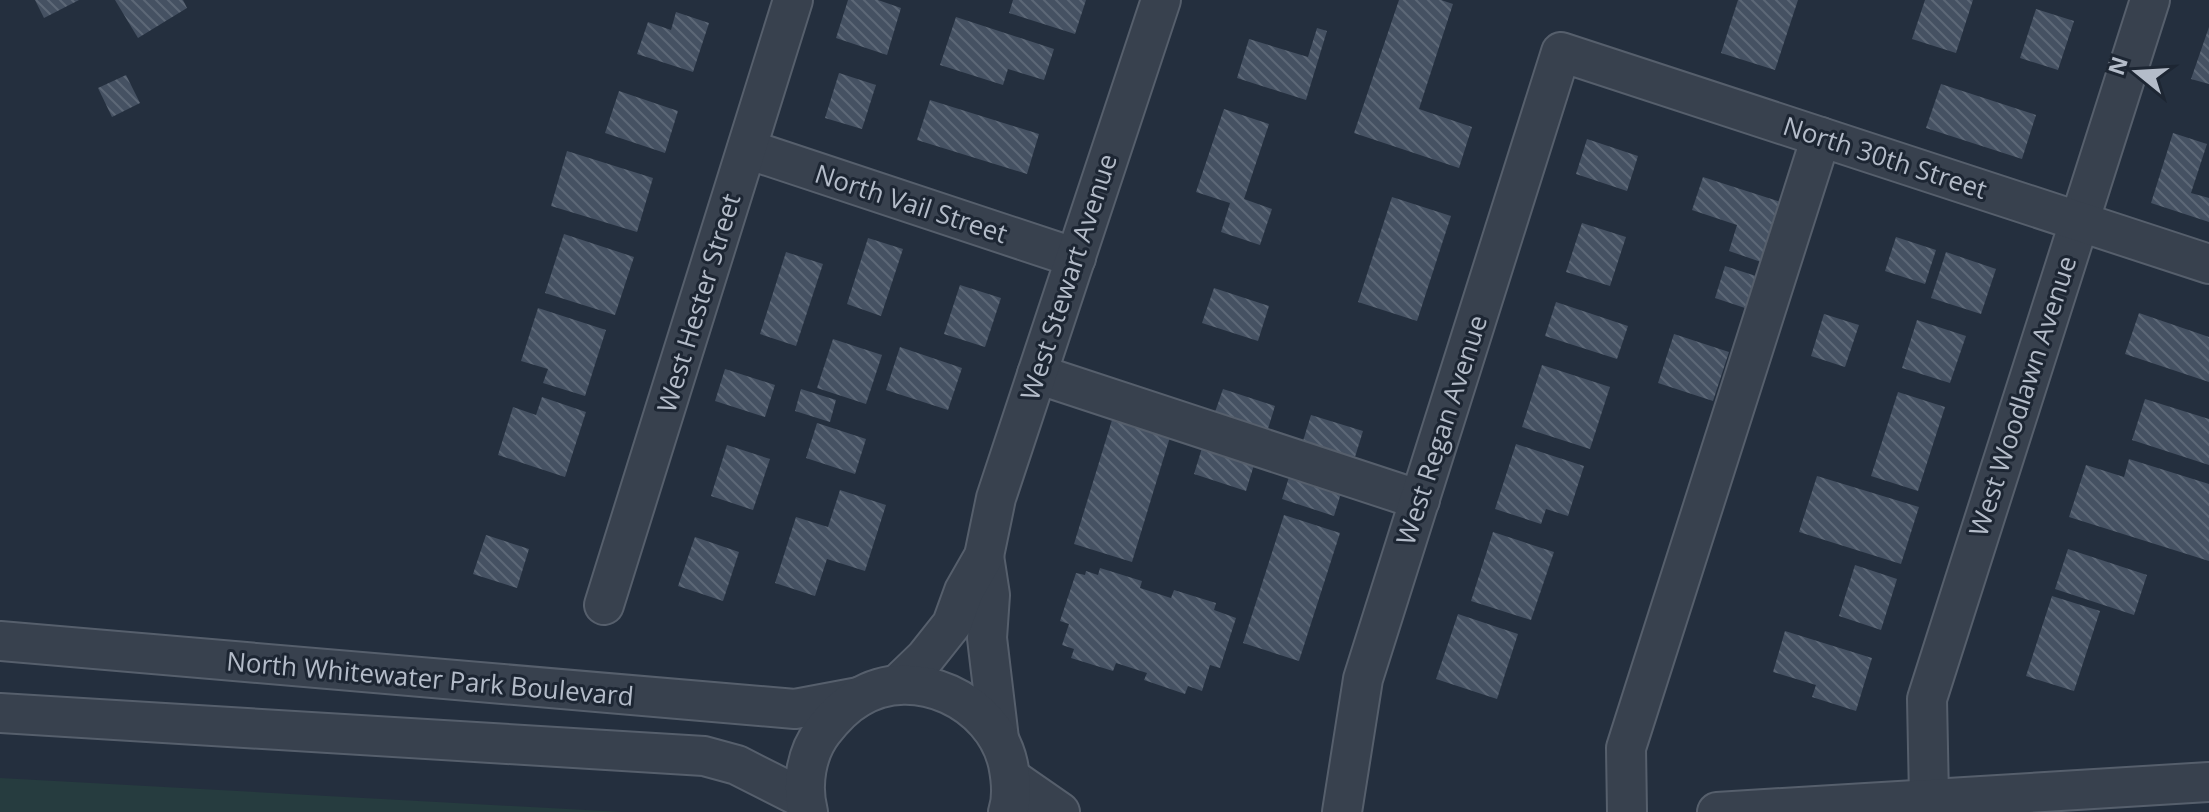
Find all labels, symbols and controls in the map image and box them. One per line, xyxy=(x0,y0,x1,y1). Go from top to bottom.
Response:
north arrow xyxy=(2097,32,2177,112)
text: N xyxy=(2100,52,2134,79)
street label: North 30th Street xyxy=(1779,107,1992,207)
street label: West Stewart Avenue xyxy=(1011,149,1125,404)
street label: North Vail Street xyxy=(811,155,1012,251)
street label: West Hester Street xyxy=(648,189,748,417)
street label: West Woodlawn Avenue xyxy=(1960,251,2084,540)
street label: West Regan Avenue xyxy=(1387,310,1495,549)
street label: North Whitewater Park Boulevard xyxy=(225,642,635,714)

